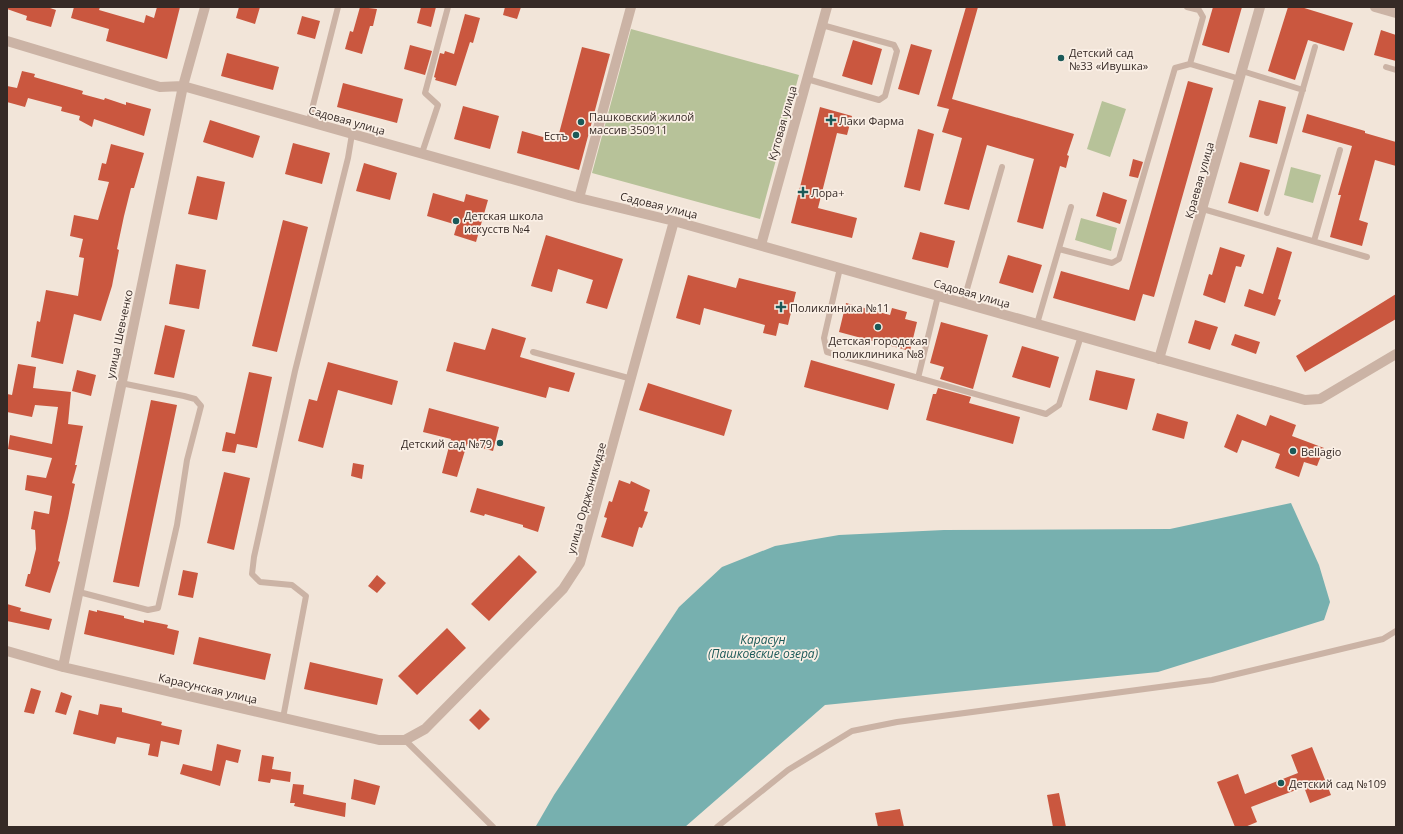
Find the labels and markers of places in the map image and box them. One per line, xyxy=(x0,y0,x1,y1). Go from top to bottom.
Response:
place label: Детский сад №33 «Ивушка» xyxy=(1069,45,1149,73)
marker: Детский сад №33 «Ивушка» xyxy=(1056,53,1066,63)
place label: Пашковский жилой массив 350911 xyxy=(589,109,694,137)
place label: Лаки Фарма xyxy=(839,113,904,128)
marker: Лаки Фарма xyxy=(826,115,836,125)
marker: Пашковский жилой массив 350911 xyxy=(576,117,586,127)
place label: Естъ xyxy=(544,128,568,143)
marker: Естъ xyxy=(571,130,581,140)
place label: Лора+ xyxy=(811,185,844,200)
marker: Лора+ xyxy=(798,187,808,197)
place label: Детская школа искусств №4 xyxy=(464,208,543,236)
marker: Детская школа искусств №4 xyxy=(451,216,461,226)
place label: Поликлиника №11 xyxy=(790,300,889,315)
marker: Поликлиника №11 xyxy=(775,301,787,313)
marker: Детская городская поликлиника №8 xyxy=(873,322,883,332)
place label: Детская городская поликлиника №8 xyxy=(828,333,928,361)
place label: Детский сад №79 xyxy=(401,436,492,451)
marker: Детский сад №79 xyxy=(495,438,505,448)
place label: Bellagio xyxy=(1301,444,1342,459)
marker: Bellagio xyxy=(1288,446,1298,456)
place label: Детский сад №109 xyxy=(1289,776,1386,791)
marker: Детский сад №109 xyxy=(1276,778,1286,788)

